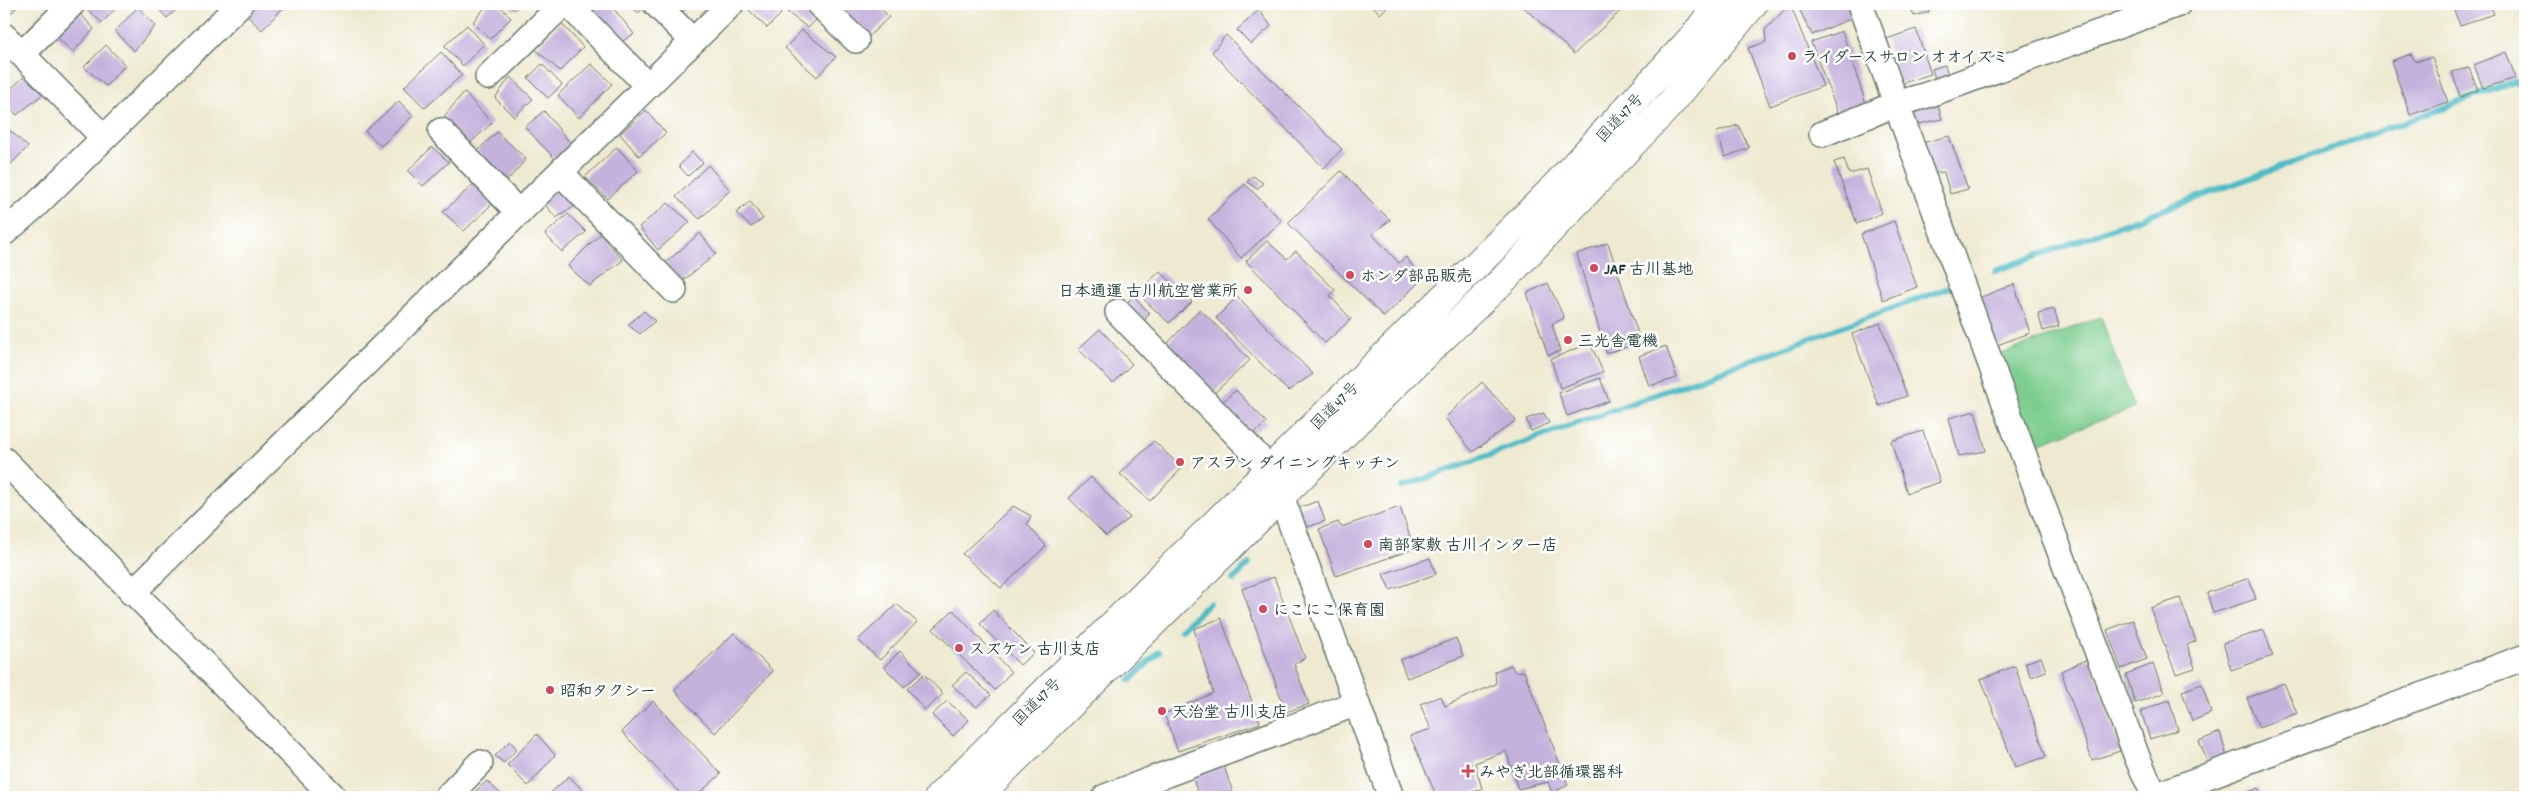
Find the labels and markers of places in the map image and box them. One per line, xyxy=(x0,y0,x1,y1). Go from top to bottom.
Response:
place label: ライダースサロン オオイズミ xyxy=(1802,47,2008,70)
marker: ライダースサロン オオイズミ xyxy=(1786,50,1798,62)
place label: JAF 古川基地 xyxy=(1604,259,1693,282)
marker: JAF 古川基地 xyxy=(1588,262,1600,274)
place label: ホンダ部品販売 xyxy=(1360,266,1472,289)
marker: ホンダ部品販売 xyxy=(1344,269,1356,281)
place label: 日本通運 古川航空営業所 xyxy=(1058,281,1238,304)
marker: 日本通運 古川航空営業所 xyxy=(1242,284,1254,296)
place label: 三光舎電機 xyxy=(1578,331,1658,354)
marker: 三光舎電機 xyxy=(1562,334,1574,346)
place label: アスラン ダイニングキッチン xyxy=(1190,453,1400,476)
marker: アスラン ダイニングキッチン xyxy=(1174,456,1186,468)
place label: 南部家敷 古川インター店 xyxy=(1378,535,1558,558)
marker: 南部家敷 古川インター店 xyxy=(1362,538,1374,550)
place label: にこにこ保育園 xyxy=(1273,600,1385,623)
marker: にこにこ保育園 xyxy=(1257,603,1269,615)
place label: スズケン 古川支店 xyxy=(969,639,1101,662)
marker: スズケン 古川支店 xyxy=(953,642,965,654)
place label: 昭和タクシー xyxy=(560,681,656,704)
marker: 昭和タクシー xyxy=(544,684,556,696)
place label: 天治堂 古川支店 xyxy=(1172,702,1288,725)
marker: 天治堂 古川支店 xyxy=(1156,705,1168,717)
place label: みやぎ北部循環器科 xyxy=(1479,762,1623,785)
marker: みやぎ北部循環器科 xyxy=(1461,764,1475,778)

